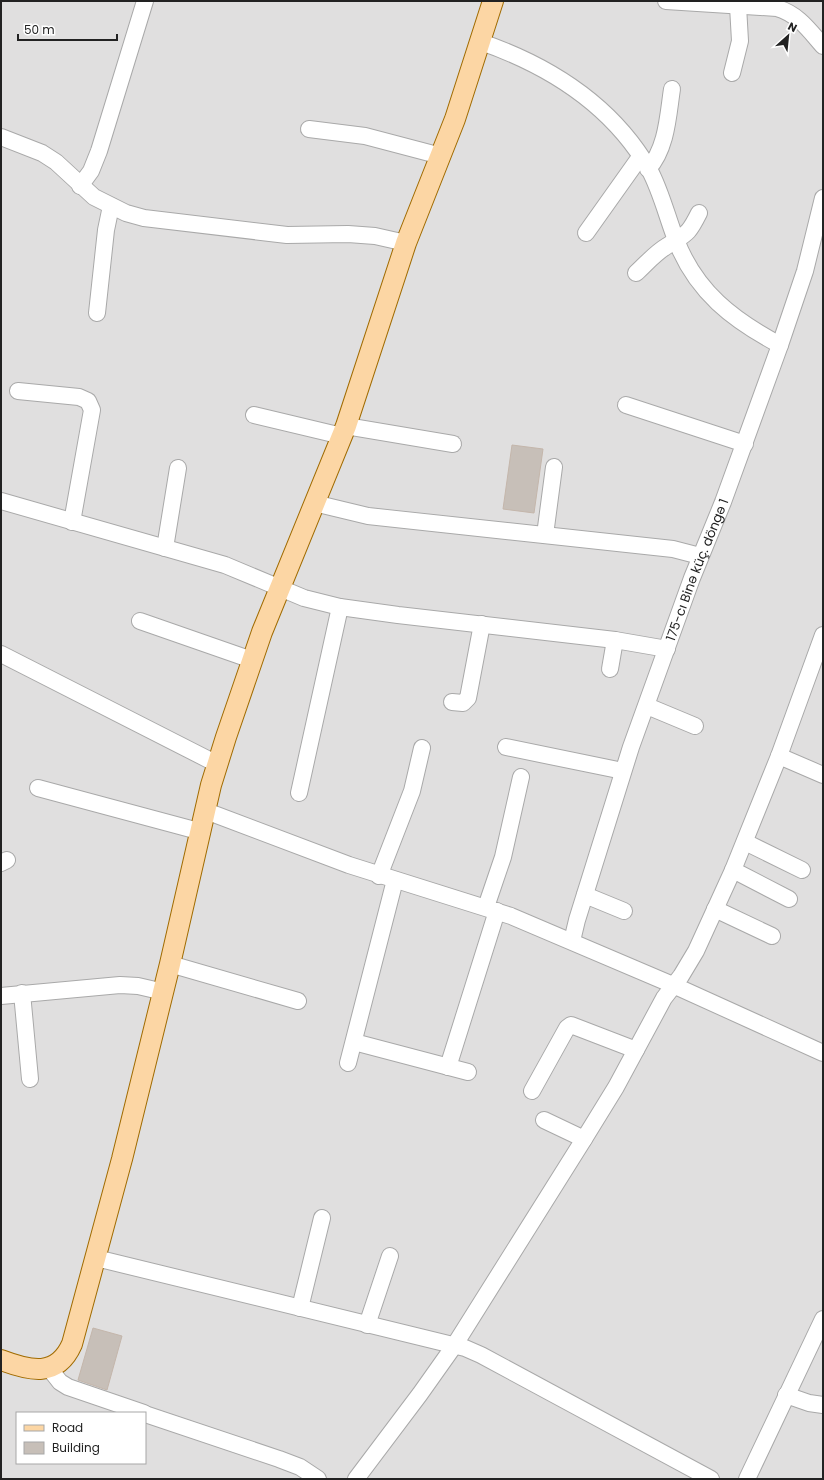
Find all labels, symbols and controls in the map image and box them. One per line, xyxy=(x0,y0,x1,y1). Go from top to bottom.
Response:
scale bar xyxy=(18,16,117,42)
north arrow xyxy=(768,16,808,56)
text: N xyxy=(785,18,800,36)
text: 50 m xyxy=(24,21,55,38)
street label: 175-cı Binə küç. döngə 1 xyxy=(661,496,733,644)
legend xyxy=(16,1412,146,1464)
text: Road xyxy=(52,1419,83,1436)
text: Building xyxy=(52,1439,100,1456)

